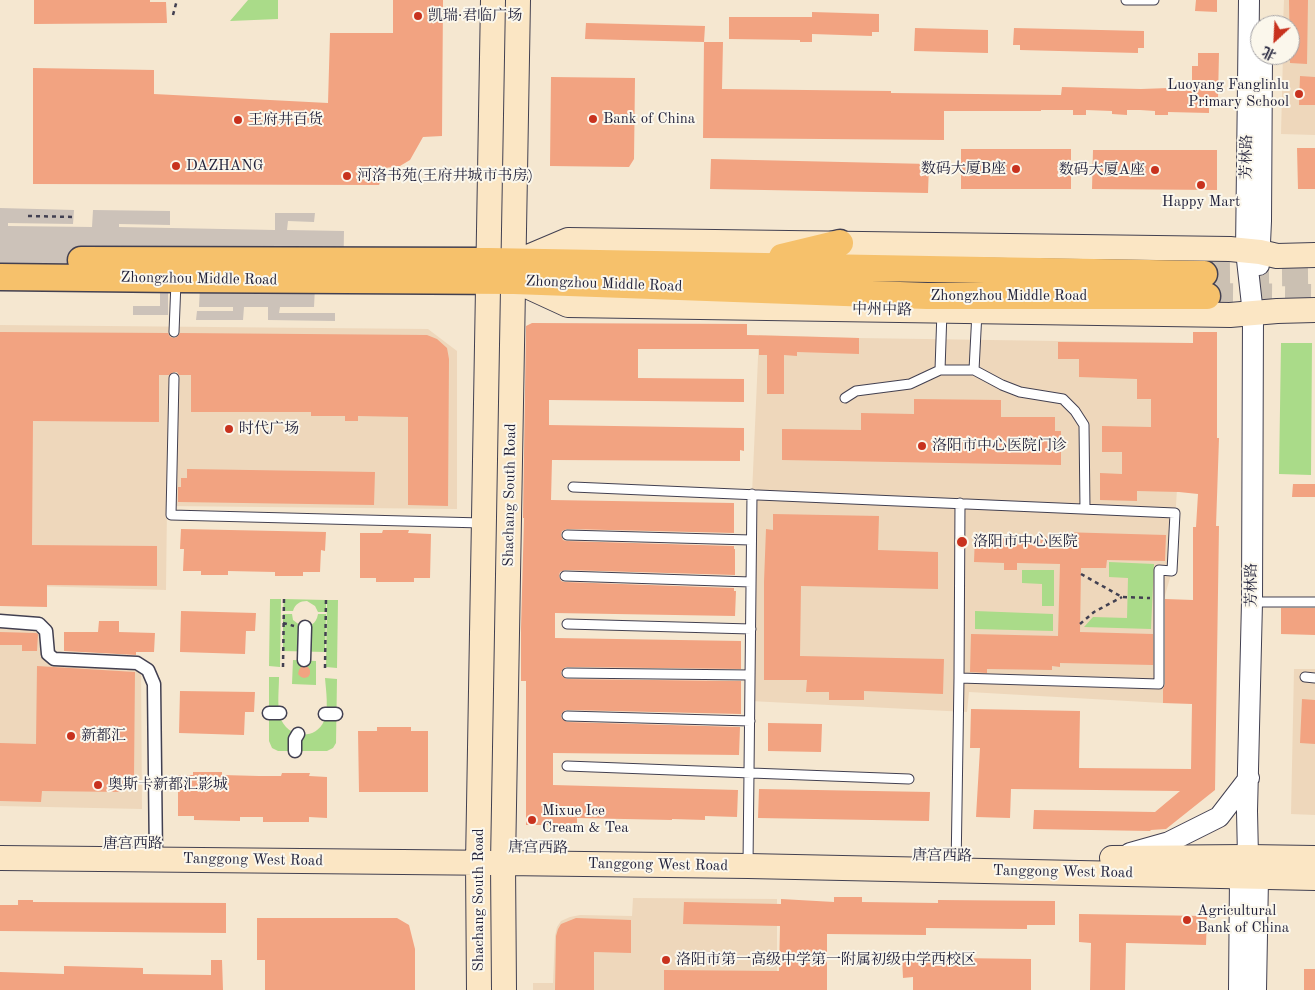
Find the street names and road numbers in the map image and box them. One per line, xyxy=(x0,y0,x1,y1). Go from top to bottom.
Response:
street label: 芳林路 xyxy=(1238,134,1256,180)
street label: Zhongzhou Middle Road xyxy=(120,269,278,289)
street label: Zhongzhou Middle Road xyxy=(525,272,683,296)
street label: Zhongzhou Middle Road xyxy=(931,287,1087,305)
street label: 中州中路 xyxy=(852,300,912,320)
street label: Shachang South Road xyxy=(500,423,520,567)
street label: 芳林路 xyxy=(1243,563,1261,607)
street label: Shachang South Road xyxy=(470,828,488,972)
street label: 唐宫西路 xyxy=(103,835,163,853)
street label: 唐宫西路 xyxy=(508,838,568,858)
street label: 唐宫西路 xyxy=(912,846,972,866)
street label: Tanggong West Road xyxy=(183,850,323,870)
street label: Tanggong West Road xyxy=(588,855,728,875)
street label: Tanggong West Road xyxy=(993,862,1133,882)

